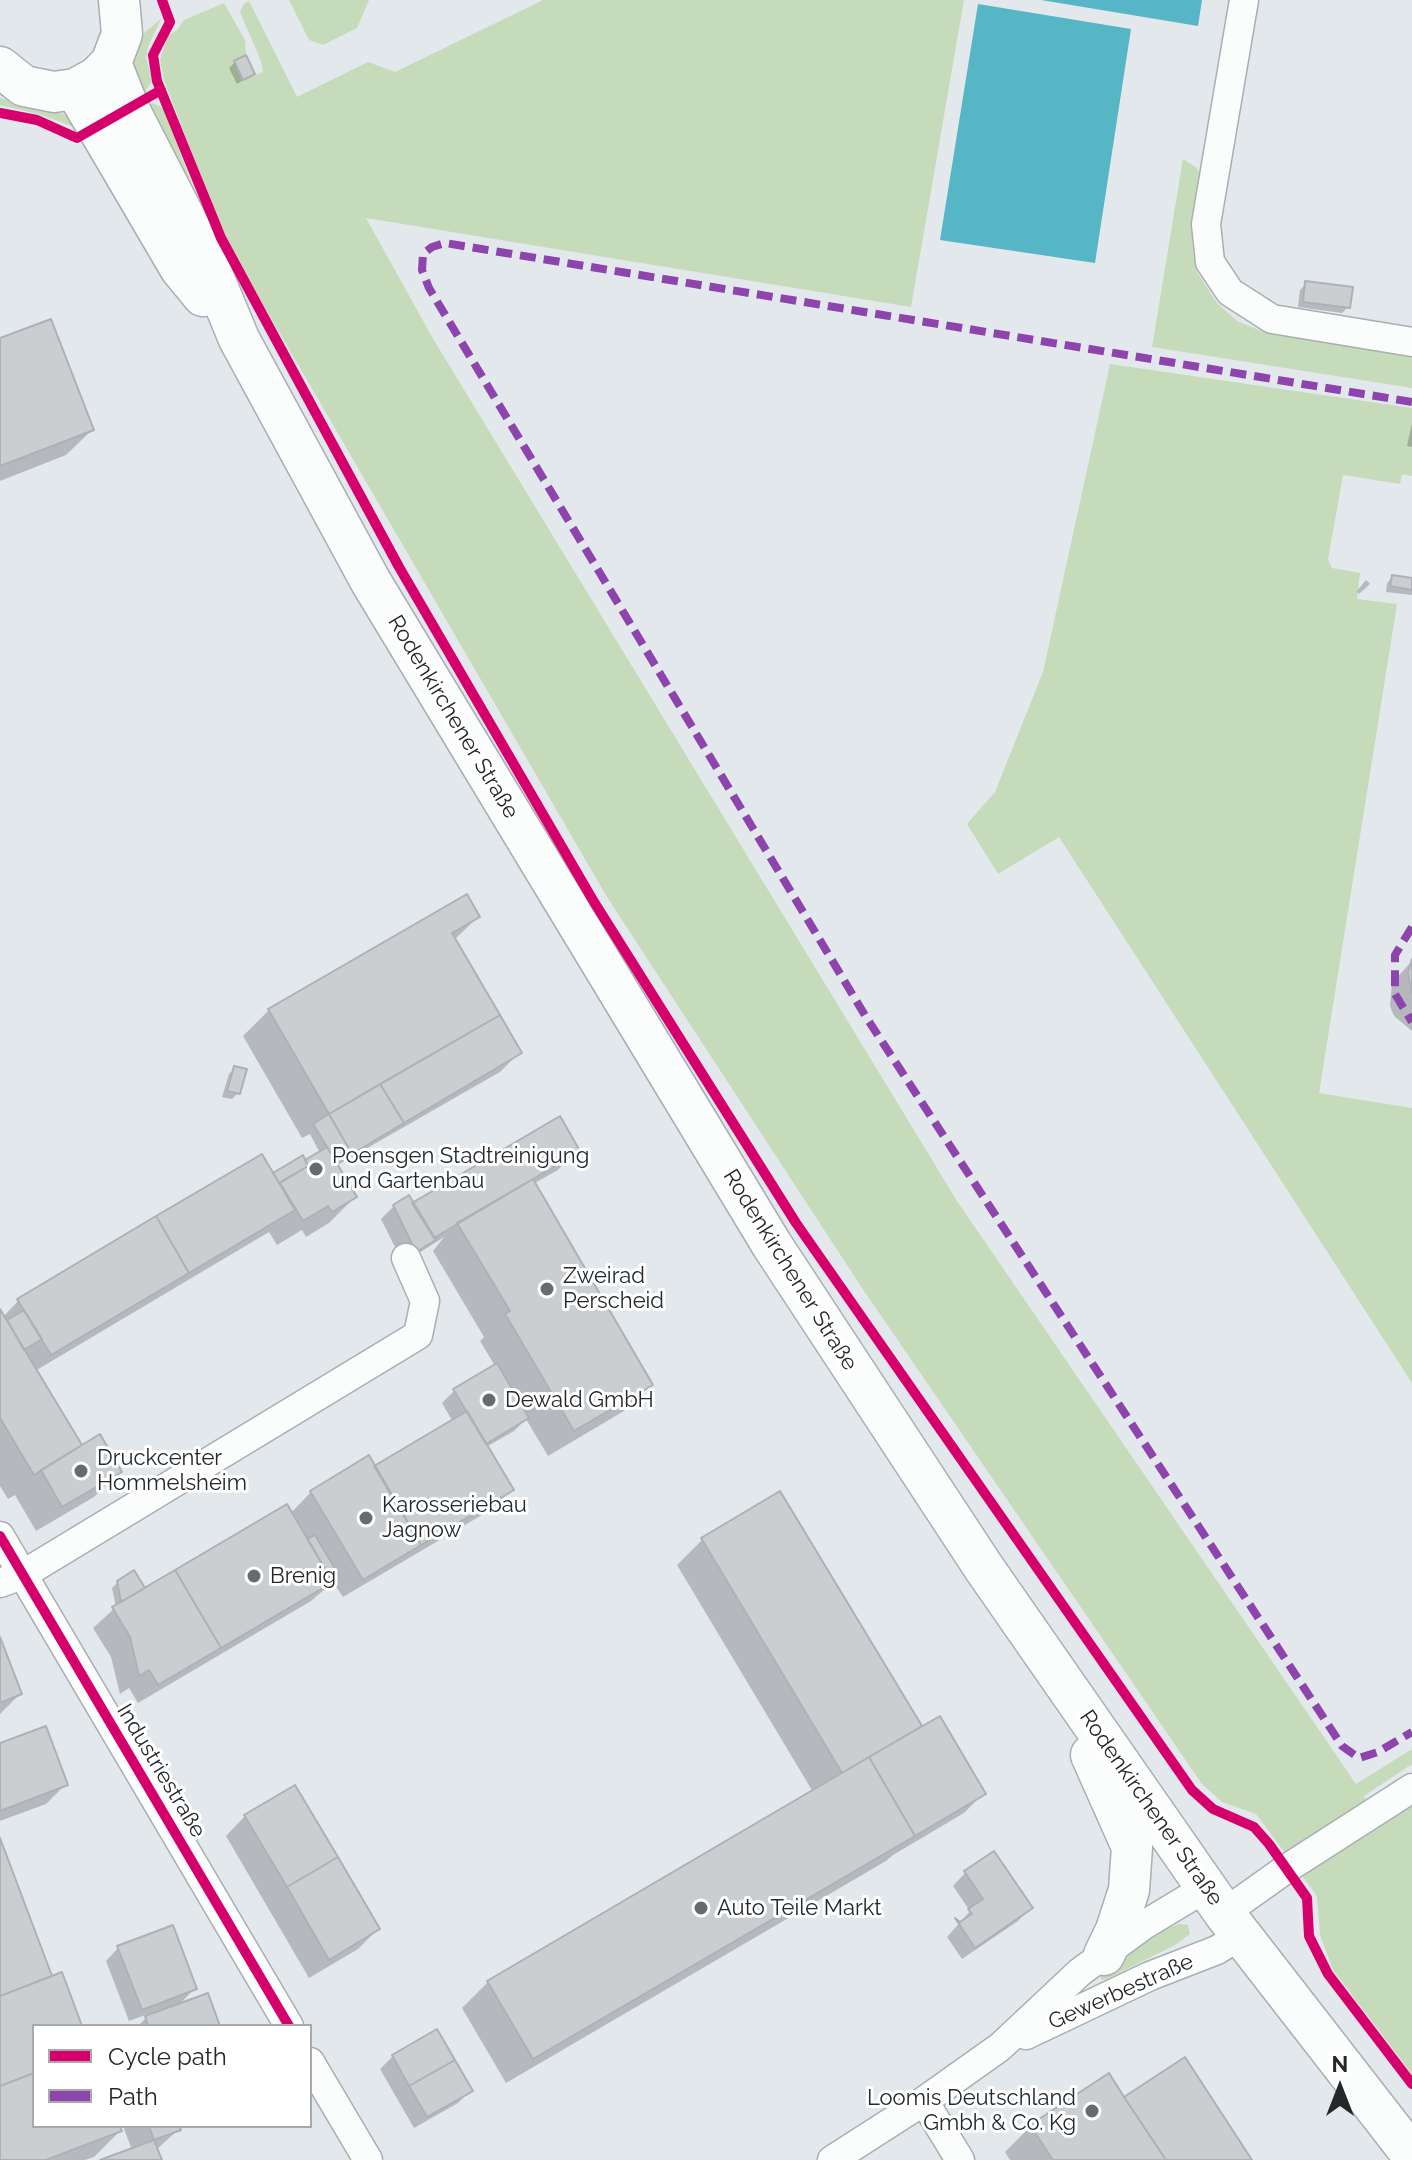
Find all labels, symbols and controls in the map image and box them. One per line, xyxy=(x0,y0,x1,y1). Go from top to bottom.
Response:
street label: Rodenkirchener Straße xyxy=(382,611,524,823)
place label: Poensgen Stadtreinigung und Gartenbau xyxy=(332,1143,589,1194)
marker: Poensgen Stadtreinigung und Gartenbau xyxy=(307,1160,325,1178)
street label: Rodenkirchener Straße xyxy=(717,1164,863,1376)
place label: Zweirad Perscheid xyxy=(563,1263,664,1314)
marker: Zweirad Perscheid xyxy=(538,1280,556,1298)
place label: Dewald GmbH xyxy=(505,1387,654,1413)
marker: Dewald GmbH xyxy=(480,1391,498,1409)
place label: Druckcenter Hommelsheim xyxy=(97,1445,247,1496)
marker: Druckcenter Hommelsheim xyxy=(72,1462,90,1480)
place label: Karosseriebau Jagnow xyxy=(382,1492,527,1544)
marker: Karosseriebau Jagnow xyxy=(357,1509,375,1527)
place label: Brenig xyxy=(270,1563,336,1589)
marker: Brenig xyxy=(245,1567,263,1585)
street label: Industriestraße xyxy=(111,1699,211,1843)
street label: Rodenkirchener Straße xyxy=(1074,1705,1228,1911)
place label: Auto Teile Markt xyxy=(717,1895,882,1921)
marker: Auto Teile Markt xyxy=(692,1899,710,1917)
street label: Gewerbestraße xyxy=(1045,1948,1197,2036)
legend xyxy=(32,2024,312,2128)
text: Cycle path xyxy=(108,2042,227,2071)
north arrow xyxy=(1300,2048,1380,2128)
text: N xyxy=(1332,2051,1348,2077)
text: Path xyxy=(108,2082,158,2111)
place label: Loomis Deutschland Gmbh & Co. Kg xyxy=(867,2085,1076,2136)
marker: Loomis Deutschland Gmbh & Co. Kg xyxy=(1083,2102,1101,2120)

